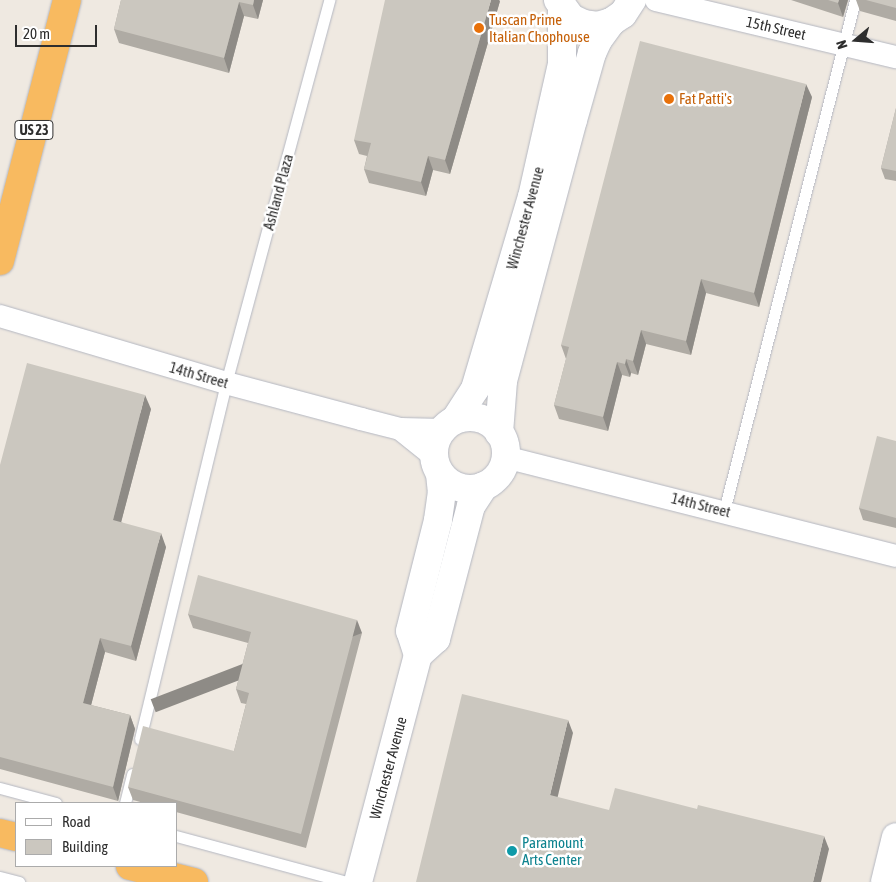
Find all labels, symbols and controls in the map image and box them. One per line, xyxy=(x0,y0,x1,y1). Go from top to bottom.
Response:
place label: Tuscan Prime Italian Chophouse xyxy=(489,10,590,45)
street label: 15th Street xyxy=(744,12,808,44)
scale bar xyxy=(18,15,100,47)
north arrow xyxy=(831,15,881,65)
marker: Tuscan Prime Italian Chophouse xyxy=(473,22,485,34)
text: 20 m xyxy=(23,25,50,42)
text: N xyxy=(833,38,851,51)
place label: Fat Patti's xyxy=(679,90,732,108)
marker: Fat Patti's xyxy=(663,93,675,105)
road number: US 23 xyxy=(14,118,54,142)
street label: Ashland Plaza xyxy=(259,152,297,232)
street label: Winchester Avenue xyxy=(503,165,547,271)
street label: 14th Street xyxy=(167,358,231,392)
street label: 14th Street xyxy=(669,489,733,521)
street label: Winchester Avenue xyxy=(366,715,410,821)
legend xyxy=(15,802,178,867)
text: Road xyxy=(62,813,91,830)
place label: Paramount Arts Center xyxy=(522,833,584,868)
text: Building xyxy=(62,838,108,855)
marker: Paramount Arts Center xyxy=(506,845,518,857)

